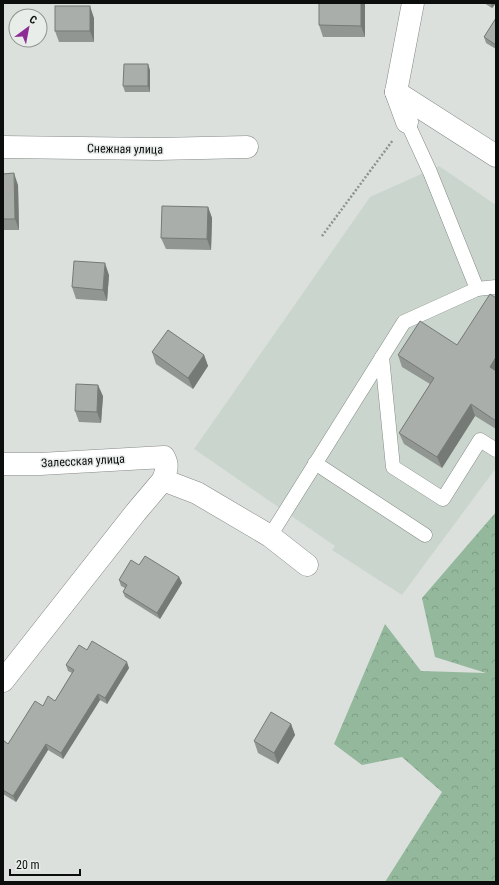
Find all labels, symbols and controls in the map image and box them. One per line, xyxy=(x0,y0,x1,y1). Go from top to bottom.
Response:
north arrow xyxy=(8,8,48,48)
text: С xyxy=(27,13,39,27)
street label: Снежная улица xyxy=(87,141,163,157)
street label: Залесская улица xyxy=(41,452,125,470)
scale bar xyxy=(10,851,80,877)
text: 20 m xyxy=(16,858,40,872)

